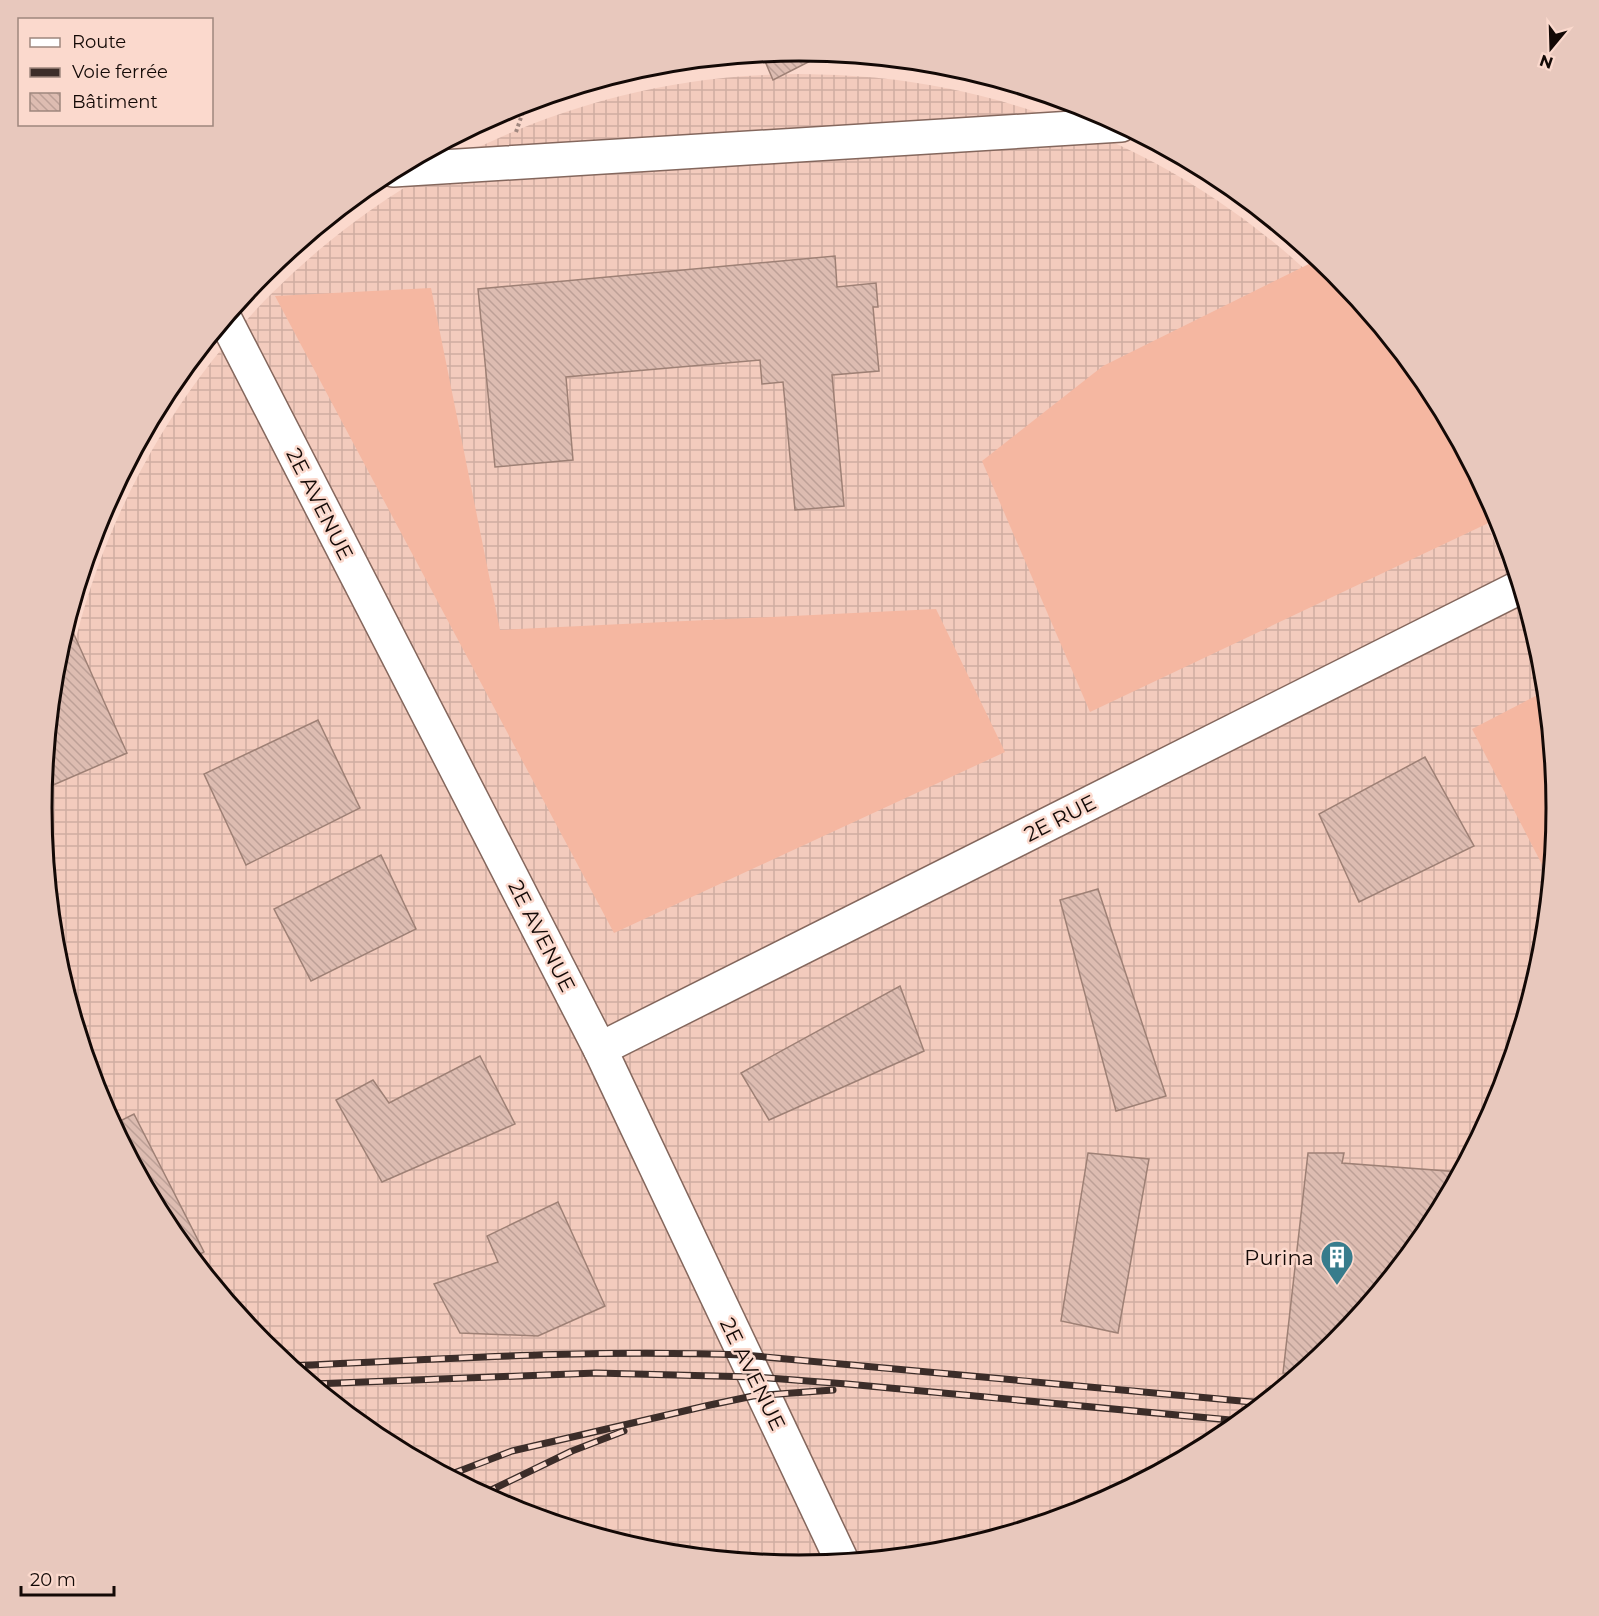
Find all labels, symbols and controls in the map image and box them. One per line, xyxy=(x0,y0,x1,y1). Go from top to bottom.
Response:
legend xyxy=(18,18,213,126)
north arrow xyxy=(1521,18,1581,78)
text: Route xyxy=(72,31,126,53)
text: N xyxy=(1537,51,1555,73)
text: Voie ferrée xyxy=(72,61,168,83)
text: Bâtiment xyxy=(72,91,158,113)
street label: 2E AVENUE xyxy=(281,444,359,564)
street label: 2E RUE xyxy=(1020,789,1100,847)
street label: 2E AVENUE xyxy=(503,876,581,996)
building icon: Purina xyxy=(1319,1239,1355,1286)
place label: Purina xyxy=(1244,1245,1314,1270)
street label: 2E AVENUE xyxy=(715,1314,791,1434)
scale bar xyxy=(21,1559,114,1597)
text: 20 m xyxy=(30,1569,76,1591)

